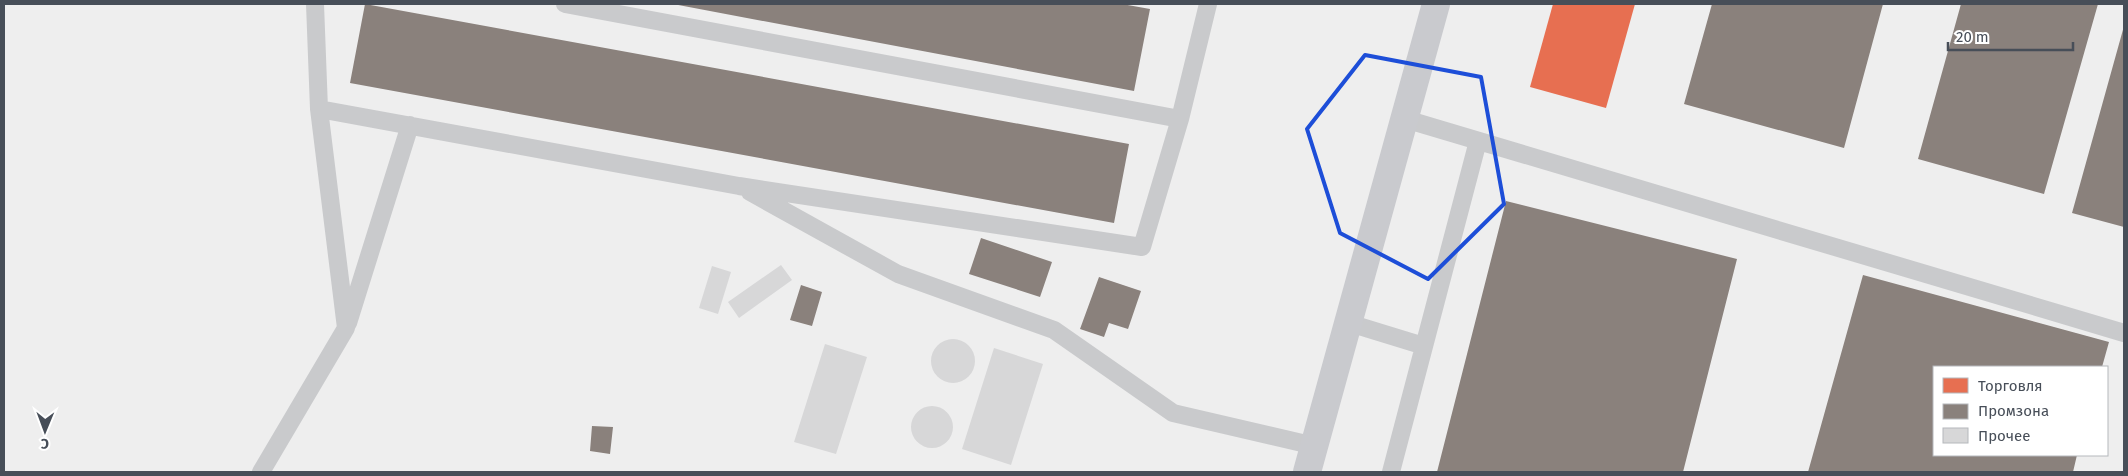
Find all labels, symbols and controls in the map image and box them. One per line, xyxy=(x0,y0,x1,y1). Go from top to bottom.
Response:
scale bar xyxy=(1948,20,2073,52)
text: 20 m xyxy=(1956,28,1989,46)
legend xyxy=(1933,366,2108,456)
text: Торговля xyxy=(1978,377,2043,395)
text: Промзона xyxy=(1978,402,2049,420)
north arrow xyxy=(20,406,70,456)
text: Прочее xyxy=(1978,427,2030,445)
text: С xyxy=(41,435,49,452)

